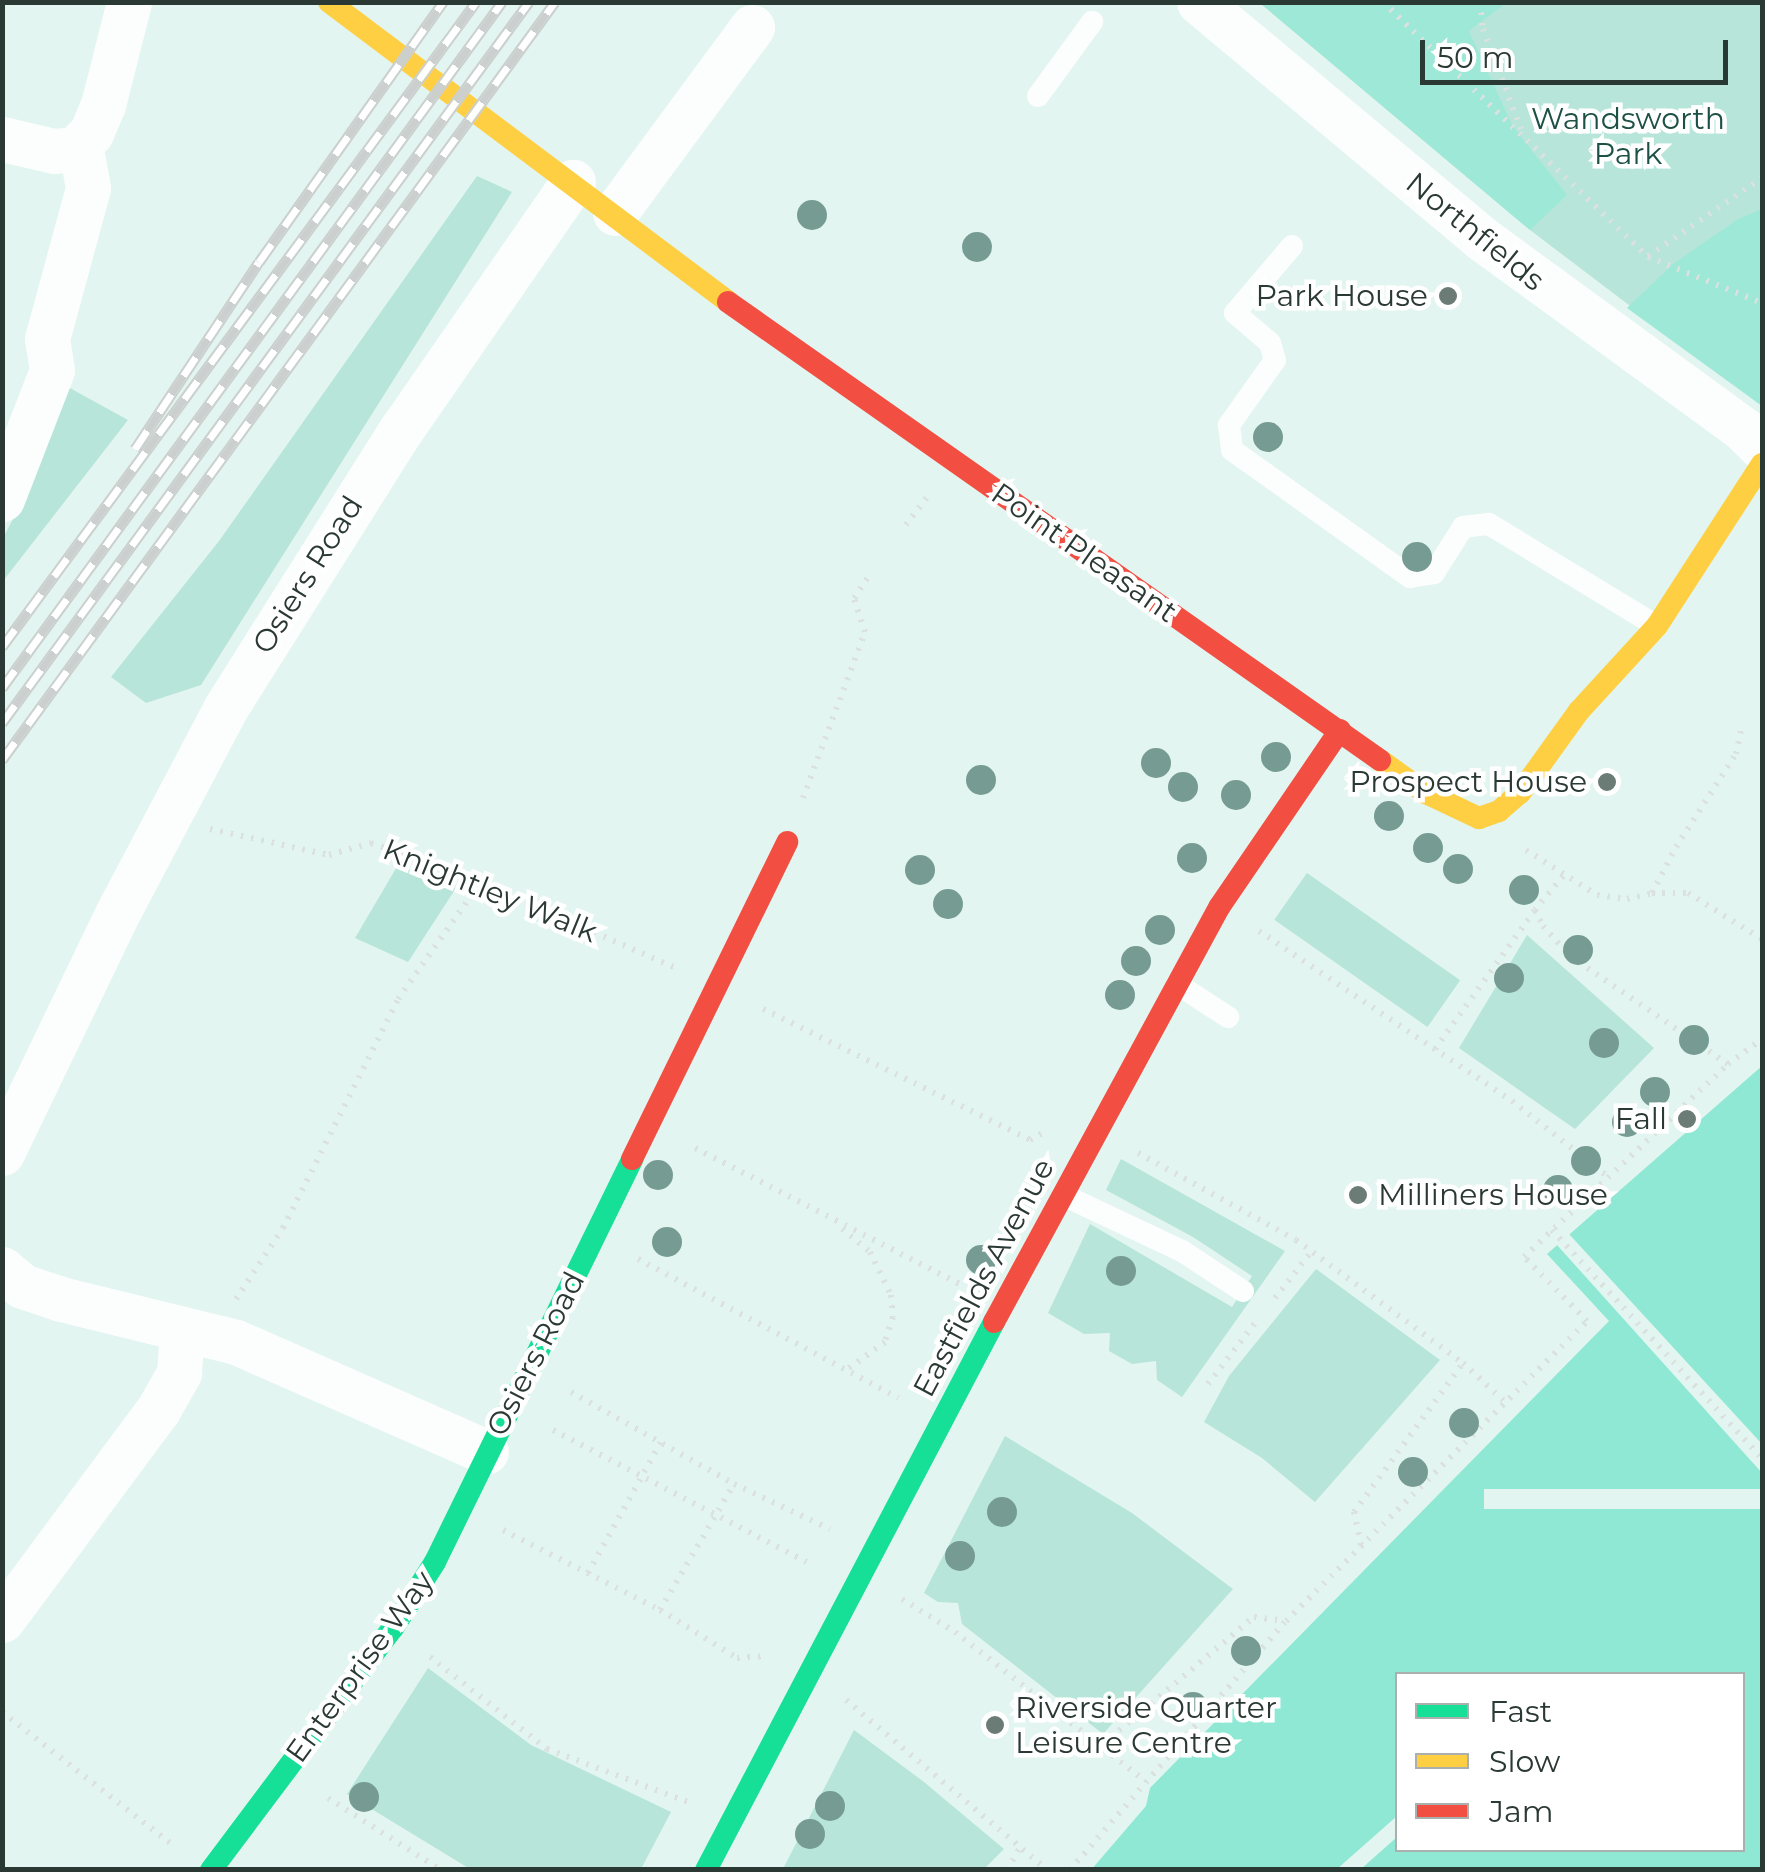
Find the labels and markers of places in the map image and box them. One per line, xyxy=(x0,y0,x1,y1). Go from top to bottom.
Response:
place label: Park House xyxy=(1255,278,1428,314)
marker: Park House xyxy=(1437,285,1459,307)
place label: Prospect House xyxy=(1349,764,1587,800)
marker: Prospect House xyxy=(1596,771,1618,793)
place label: Fall xyxy=(1615,1101,1667,1137)
marker: Fall xyxy=(1676,1108,1698,1130)
place label: Milliners House xyxy=(1378,1177,1608,1213)
marker: Milliners House xyxy=(1347,1184,1369,1206)
place label: Riverside Quarter Leisure Centre xyxy=(1015,1690,1277,1760)
marker: Riverside Quarter Leisure Centre xyxy=(984,1714,1006,1736)

